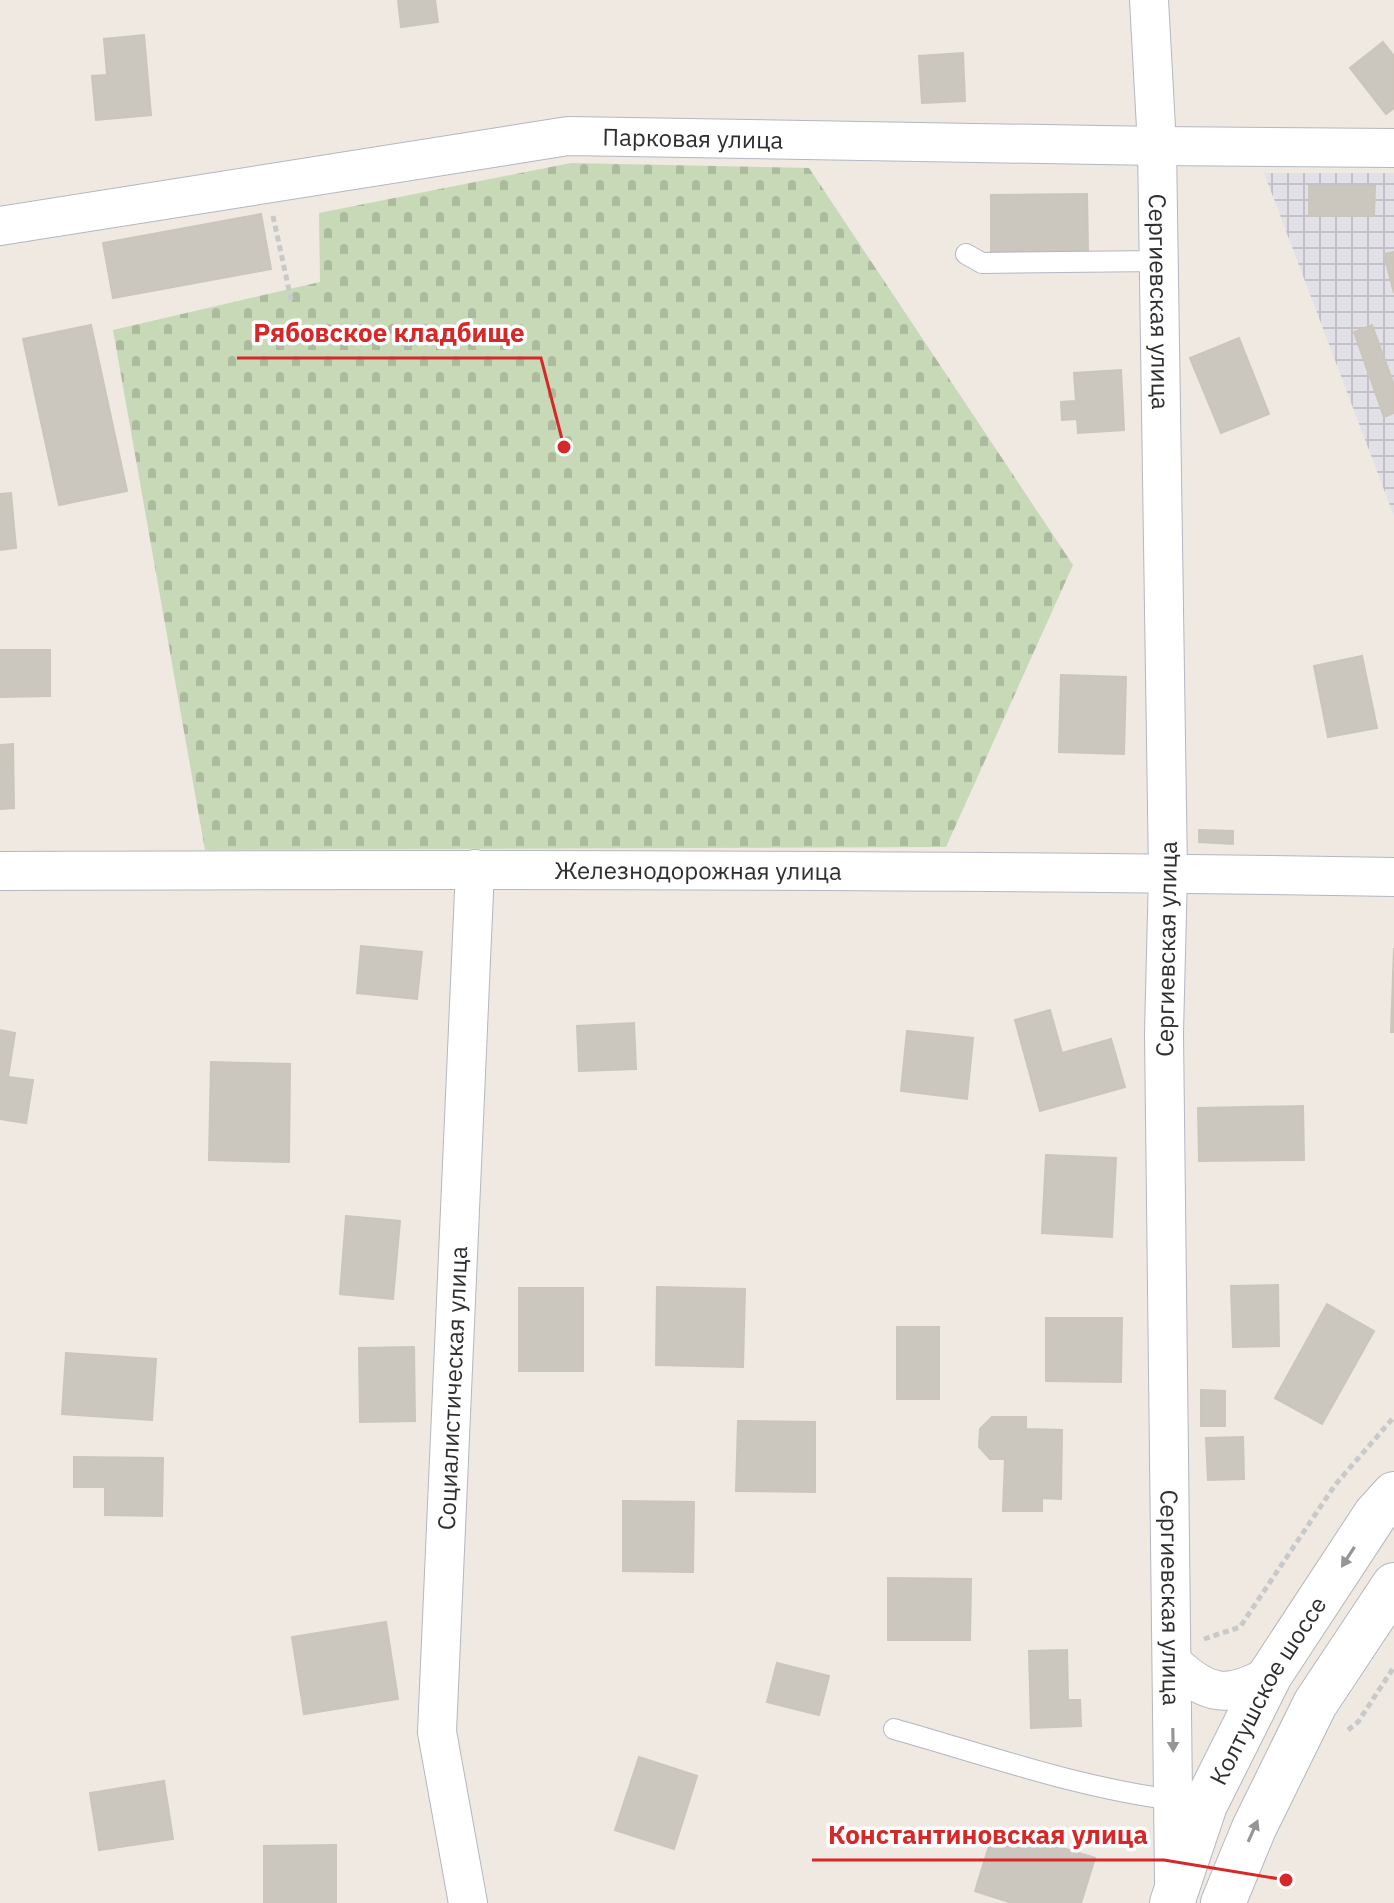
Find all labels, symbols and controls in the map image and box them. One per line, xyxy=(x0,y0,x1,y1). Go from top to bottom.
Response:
street label: Парковая улица xyxy=(602,121,784,156)
street label: Сергиевская улица xyxy=(1142,193,1177,410)
callout: Рябовское кладбище xyxy=(237,308,541,358)
text: Рябовское кладбище xyxy=(253,315,525,349)
street label: Сергиевская улица xyxy=(1148,841,1184,1057)
street label: Железнодорожная улица xyxy=(554,854,842,887)
street label: Социалистическая улица xyxy=(430,1245,474,1531)
street label: Сергиевская улица xyxy=(1153,1489,1188,1706)
one-way arrow xyxy=(1341,1546,1356,1568)
street label: Колтушское шоссе xyxy=(1202,1590,1333,1790)
one-way arrow xyxy=(1167,1728,1179,1753)
callout: Константиновская улица xyxy=(812,1810,1164,1860)
text: Константиновская улица xyxy=(828,1817,1148,1851)
one-way arrow xyxy=(1246,1819,1260,1843)

